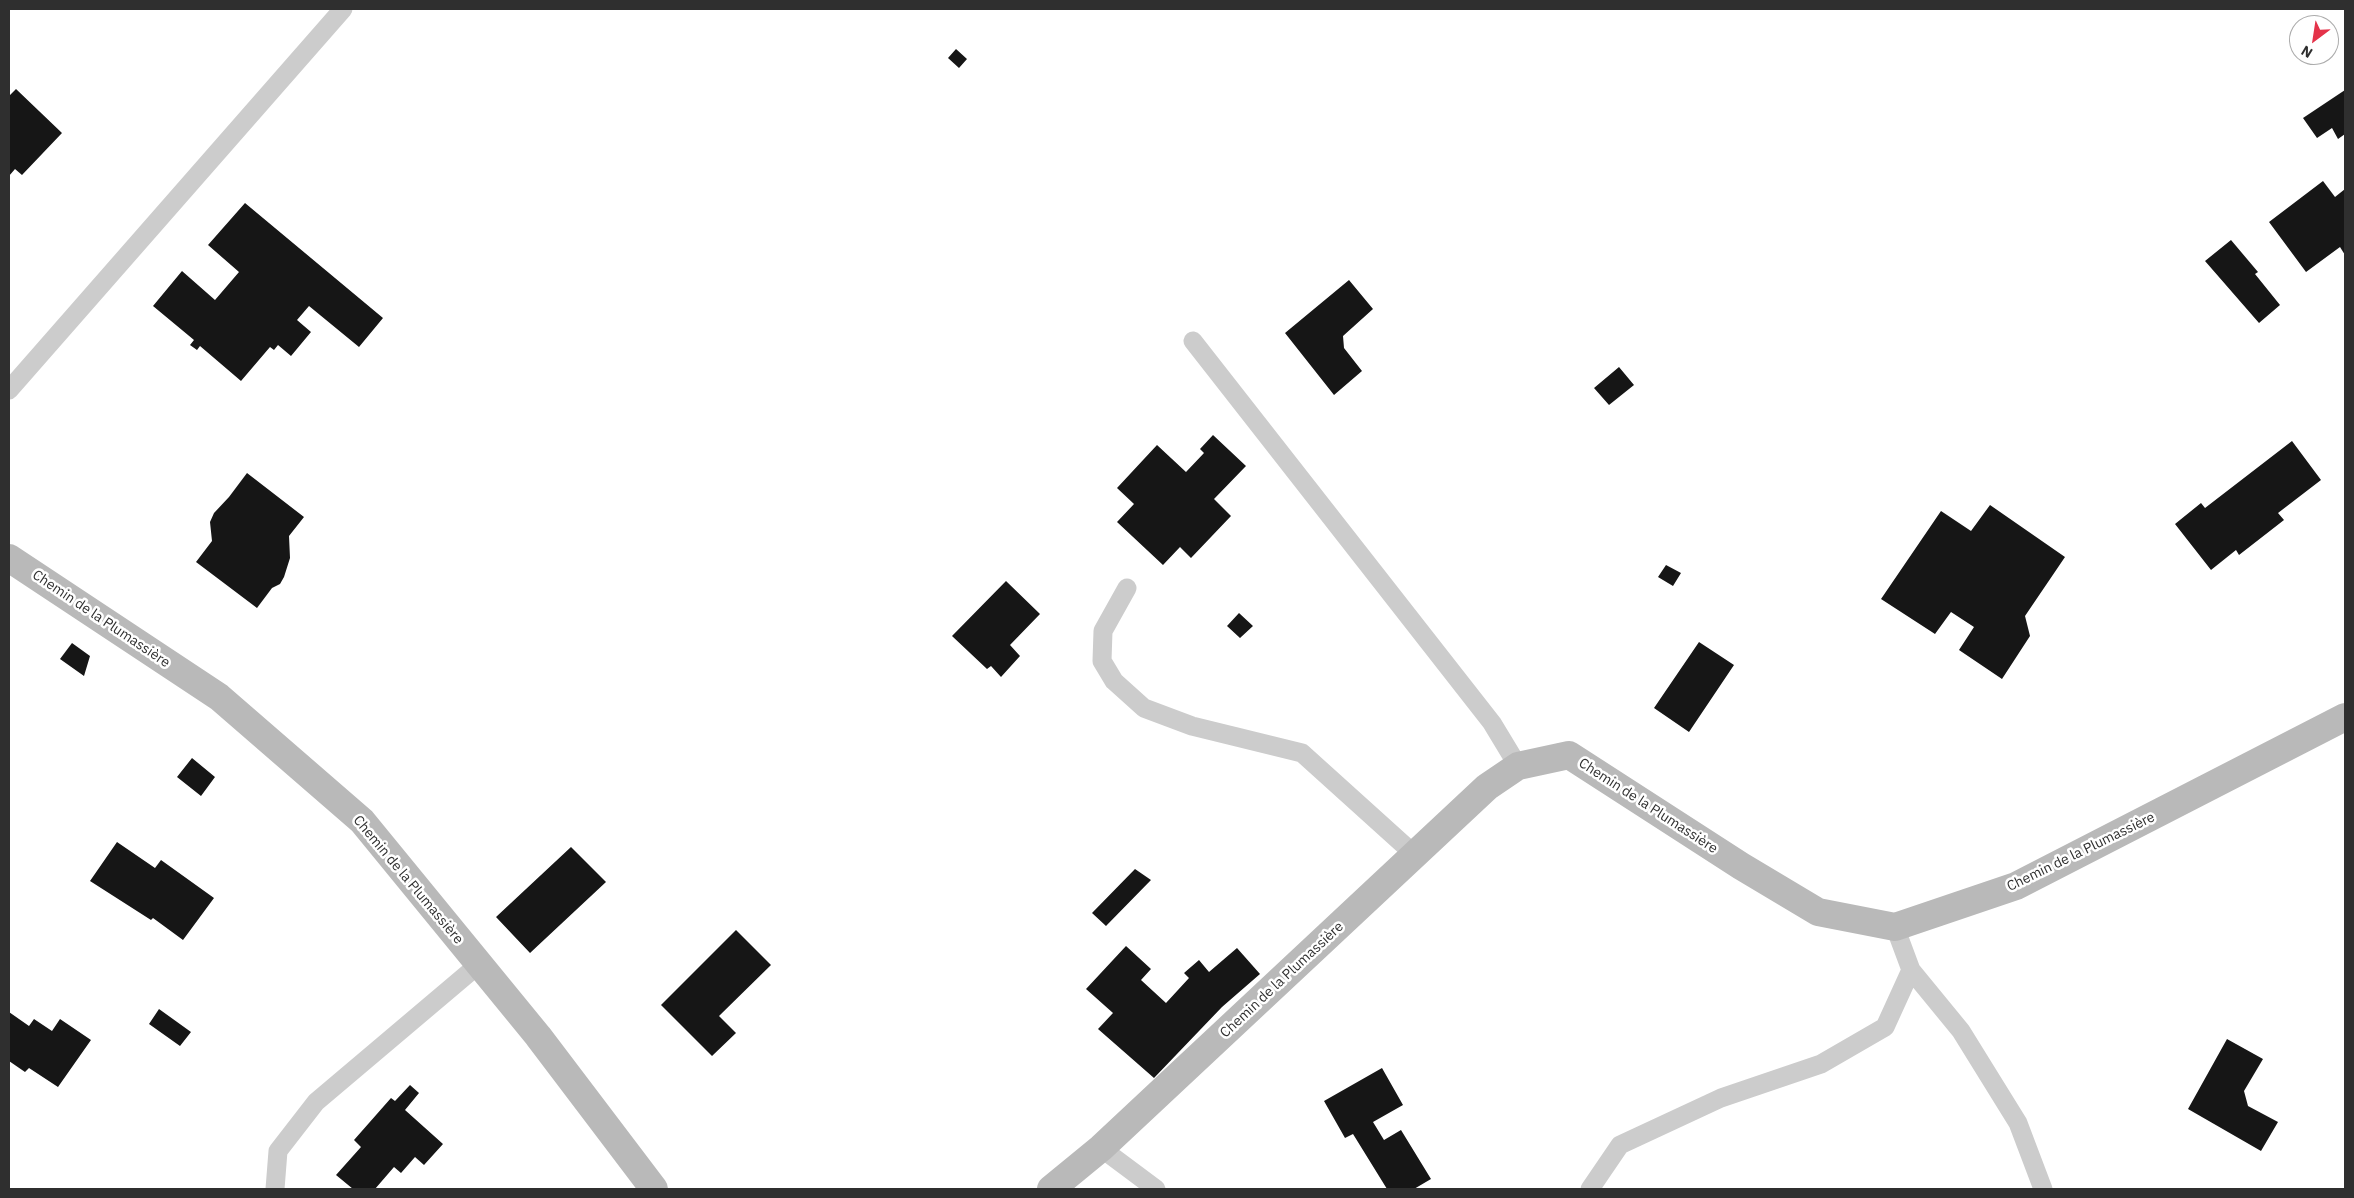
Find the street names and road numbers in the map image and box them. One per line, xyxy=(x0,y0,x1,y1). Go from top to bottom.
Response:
street label: Chemin de la Plumassière xyxy=(29,567,173,671)
street label: Chemin de la Plumassière xyxy=(1575,755,1721,857)
street label: Chemin de la Plumassière xyxy=(2004,809,2158,895)
street label: Chemin de la Plumassière xyxy=(349,812,467,948)
street label: Chemin de la Plumassière xyxy=(1217,918,1347,1042)

